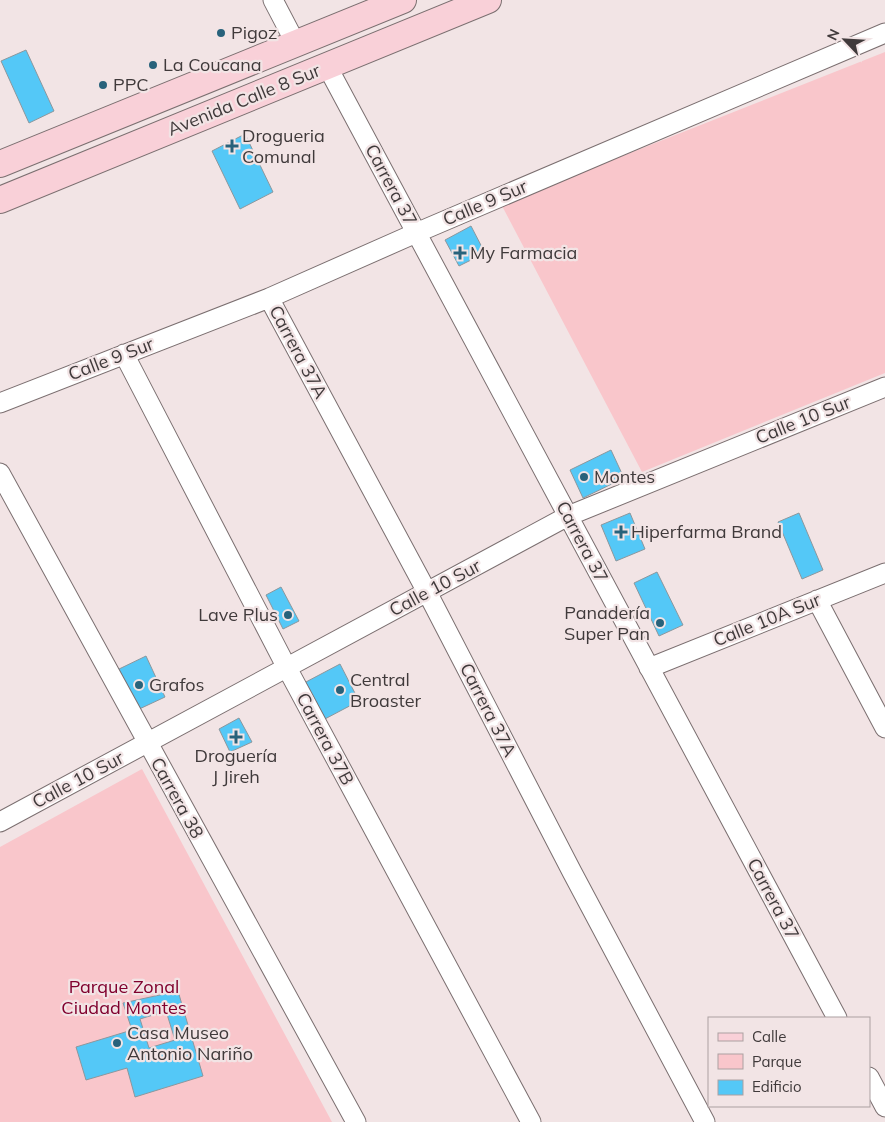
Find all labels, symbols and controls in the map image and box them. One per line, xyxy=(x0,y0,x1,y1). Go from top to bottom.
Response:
north arrow xyxy=(820,15,870,65)
place label: Pigoz xyxy=(231,21,277,44)
text: N xyxy=(823,26,844,43)
marker: Pigoz xyxy=(215,27,227,39)
place label: La Coucana xyxy=(163,53,262,76)
street label: Avenida Calle 8 Sur xyxy=(164,58,324,141)
marker: La Coucana xyxy=(147,59,159,71)
place label: PPC xyxy=(113,73,149,96)
marker: PPC xyxy=(97,79,109,91)
place label: Drogueria Comunal xyxy=(242,124,325,168)
marker: Drogueria Comunal xyxy=(226,140,238,152)
street label: Carrera 37 xyxy=(360,140,423,230)
street label: Calle 9 Sur xyxy=(439,174,531,231)
place label: My Farmacia xyxy=(470,241,577,264)
marker: My Farmacia xyxy=(454,247,466,259)
street label: Carrera 37A xyxy=(264,301,333,402)
street label: Calle 9 Sur xyxy=(65,332,157,385)
street label: Calle 10 Sur xyxy=(752,390,854,449)
place label: Montes xyxy=(594,465,655,488)
marker: Montes xyxy=(578,471,590,483)
street label: Carrera 37 xyxy=(551,497,614,587)
place label: Hiperfarma Brand xyxy=(631,520,782,543)
marker: Hiperfarma Brand xyxy=(615,526,627,538)
street label: Calle 10 Sur xyxy=(385,554,485,621)
street label: Calle 10A Sur xyxy=(710,587,824,651)
place label: Panadería Super Pan xyxy=(564,601,650,645)
place label: Lave Plus xyxy=(198,603,278,626)
marker: Lave Plus xyxy=(282,609,294,621)
marker: Panadería Super Pan xyxy=(654,617,666,629)
street label: Carrera 37A xyxy=(455,659,522,761)
place label: Central Broaster xyxy=(350,668,422,712)
place label: Grafos xyxy=(149,673,205,696)
marker: Grafos xyxy=(133,679,145,691)
marker: Central Broaster xyxy=(334,684,346,696)
street label: Carrera 37B xyxy=(291,689,359,789)
marker: Droguería J Jireh xyxy=(230,731,242,743)
place label: Droguería J Jireh xyxy=(195,744,277,788)
street label: Calle 10 Sur xyxy=(28,746,128,813)
street label: Carrera 38 xyxy=(146,753,209,842)
street label: Carrera 37 xyxy=(742,854,805,944)
park label: Parque Zonal Ciudad Montes xyxy=(61,975,187,1019)
legend xyxy=(708,1017,870,1107)
place label: Casa Museo Antonio Nariño xyxy=(127,1021,253,1065)
text: Calle xyxy=(752,1027,786,1046)
marker: Casa Museo Antonio Nariño xyxy=(111,1037,123,1049)
text: Parque xyxy=(752,1052,802,1071)
text: Edificio xyxy=(752,1077,802,1096)

